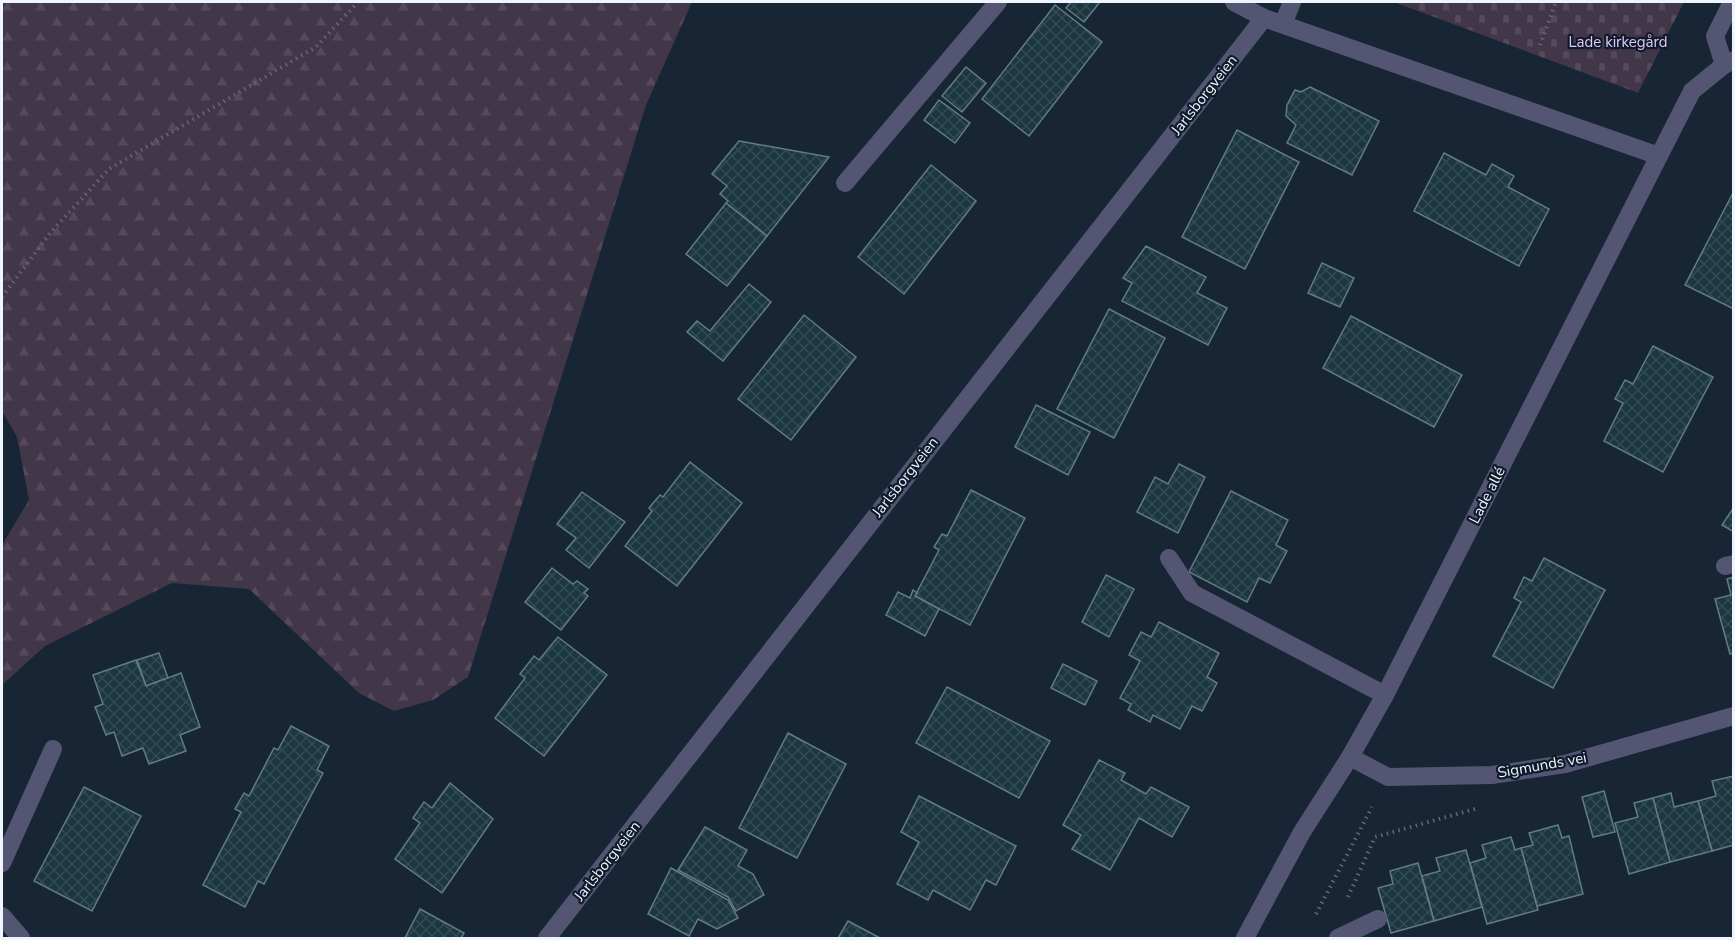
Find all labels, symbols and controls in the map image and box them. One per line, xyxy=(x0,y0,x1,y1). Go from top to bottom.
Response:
park label: Lade kirkegård xyxy=(1568,32,1668,52)
street label: Jarlsborgveien xyxy=(1166,51,1242,140)
street label: Jarlsborgveien xyxy=(867,433,943,522)
street label: Lade allé xyxy=(1464,463,1510,527)
street label: Sigmunds vei xyxy=(1496,747,1588,783)
street label: Jarlsborgveien xyxy=(569,817,645,906)

